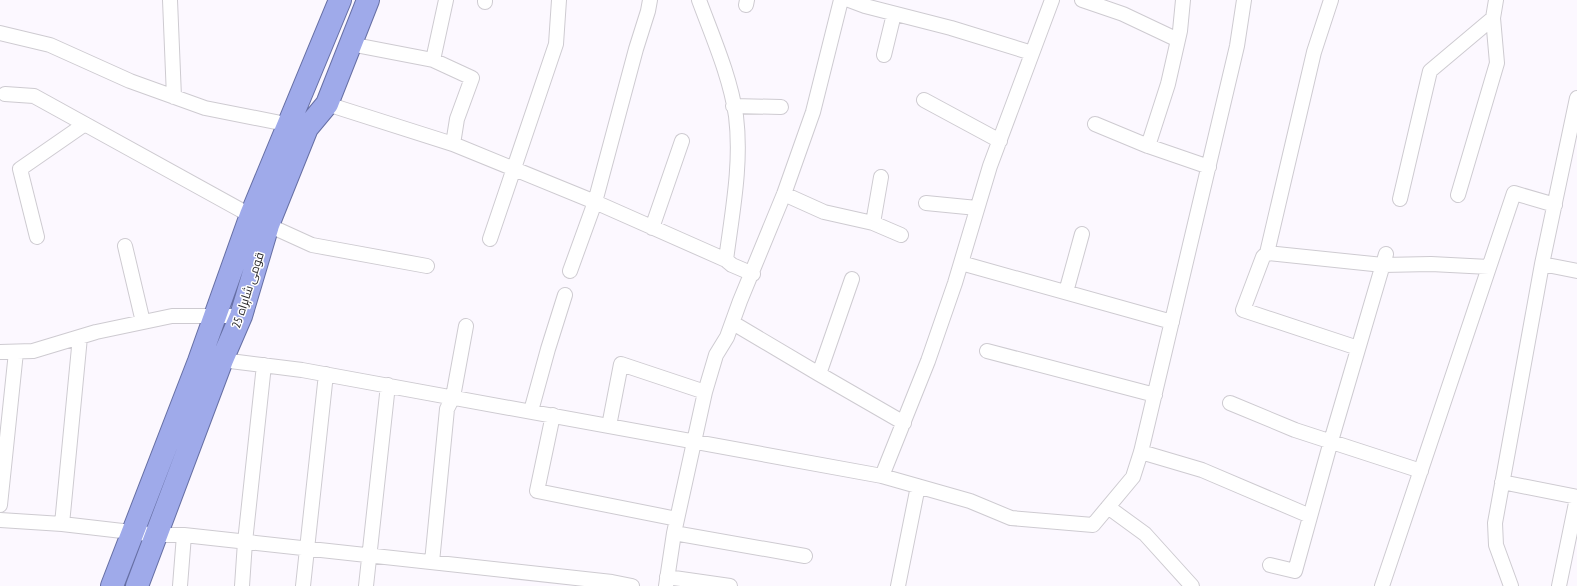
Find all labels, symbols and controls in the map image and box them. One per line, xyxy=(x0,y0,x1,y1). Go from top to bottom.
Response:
street label: قومی شاہراہ 25 xyxy=(228,250,268,330)

